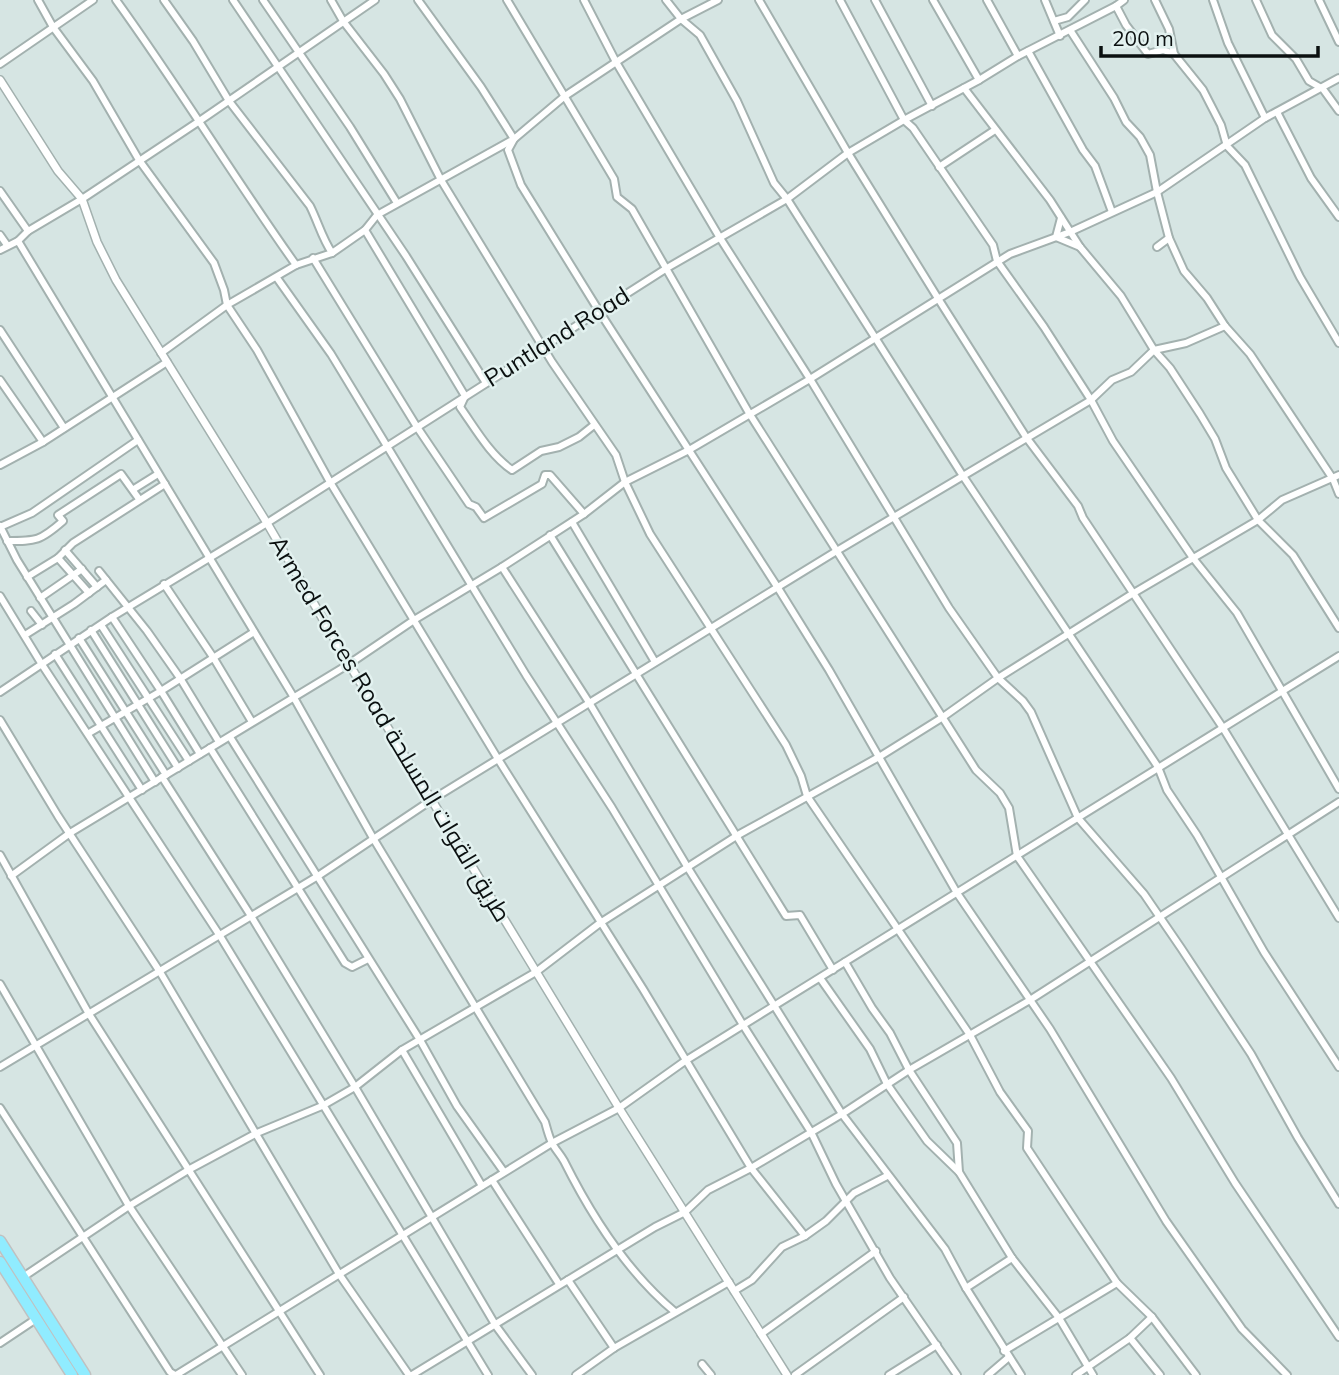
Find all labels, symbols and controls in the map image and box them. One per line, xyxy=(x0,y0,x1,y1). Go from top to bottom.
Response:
scale bar xyxy=(1101,14,1318,58)
text: 200 m xyxy=(1112,25,1174,51)
street label: Puntland Road xyxy=(478,280,635,393)
street label: Armed Forces Road طريق القوات المسلحة xyxy=(263,530,518,927)

